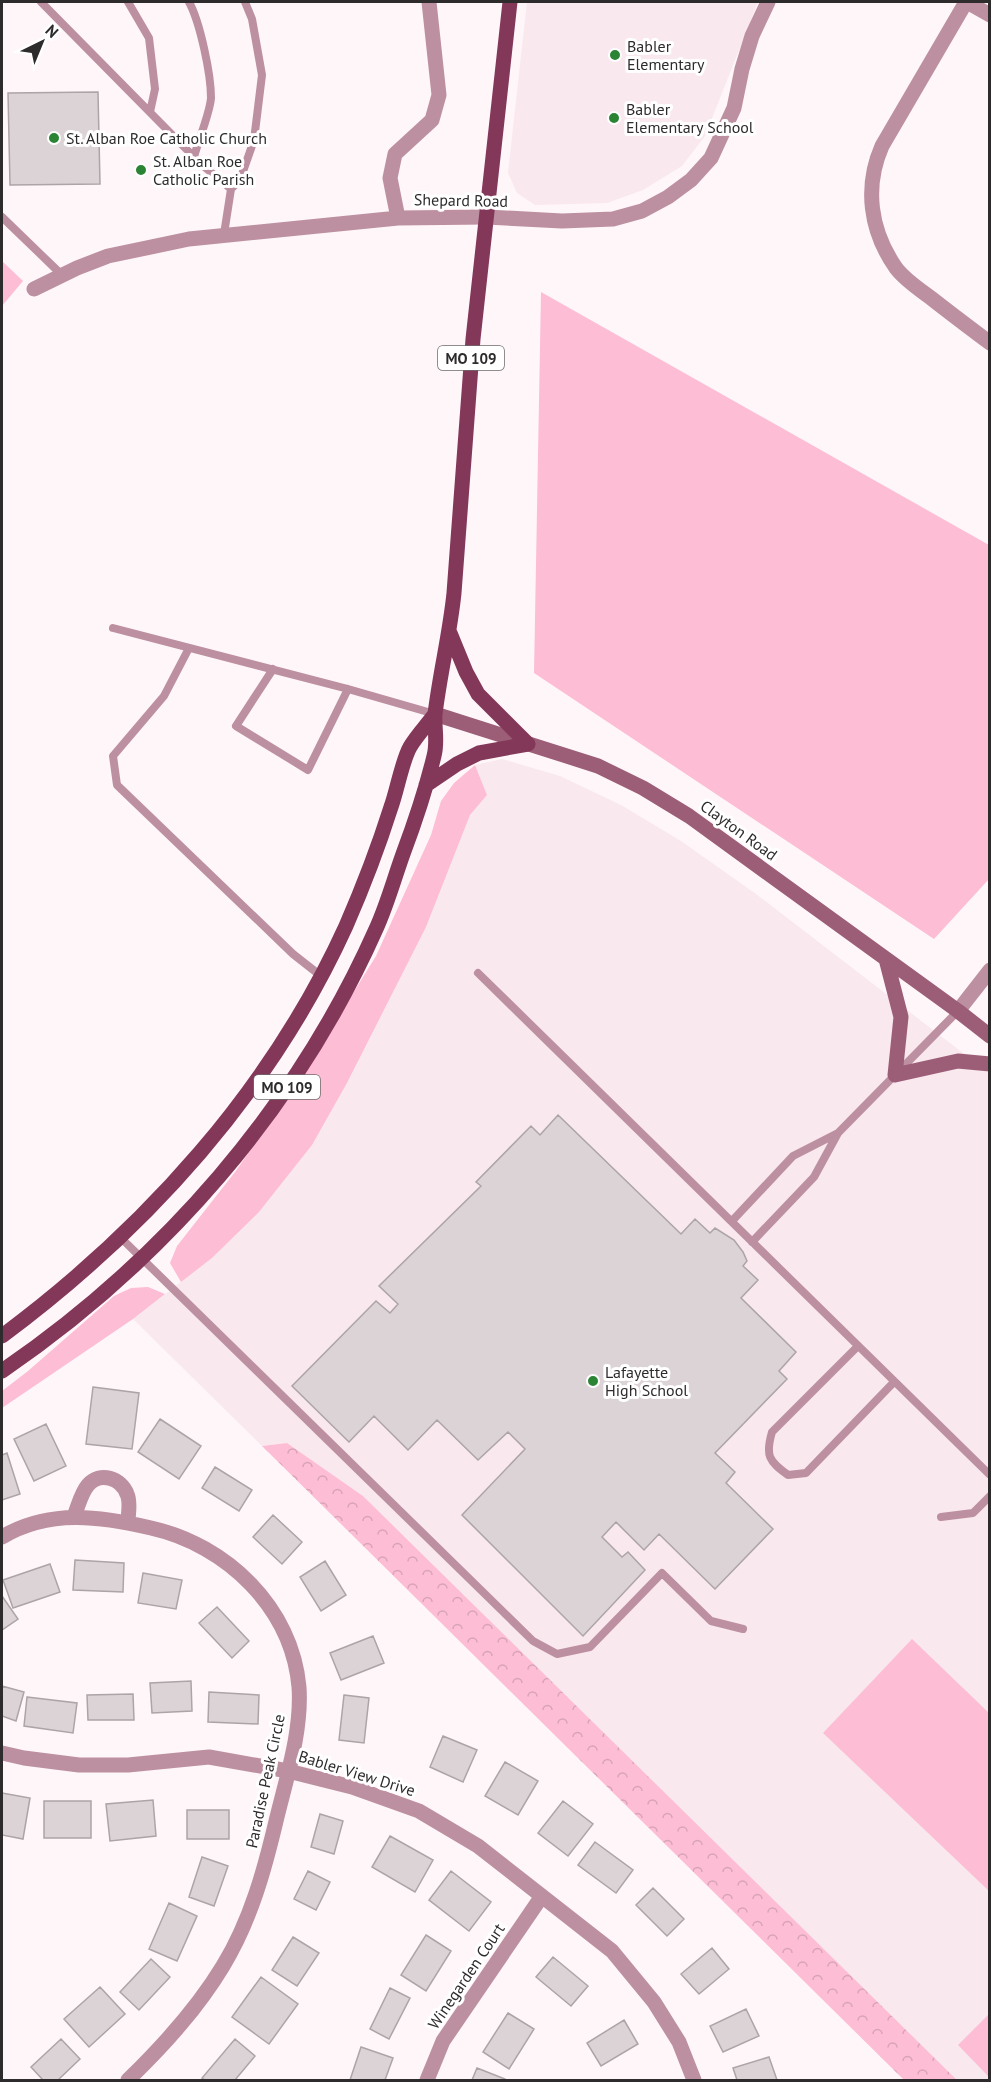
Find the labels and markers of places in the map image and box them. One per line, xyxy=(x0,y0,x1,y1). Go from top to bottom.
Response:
place label: Babler Elementary xyxy=(627,36,705,74)
marker: Babler Elementary xyxy=(608,48,622,62)
place label: Babler Elementary School xyxy=(626,99,754,137)
marker: Babler Elementary School xyxy=(607,111,621,125)
place label: St. Alban Roe Catholic Church xyxy=(66,128,267,148)
marker: St. Alban Roe Catholic Church xyxy=(47,131,61,145)
place label: St. Alban Roe Catholic Parish xyxy=(153,151,254,189)
marker: St. Alban Roe Catholic Parish xyxy=(134,163,148,177)
place label: Lafayette High School xyxy=(605,1362,688,1400)
marker: Lafayette High School xyxy=(586,1374,600,1388)

